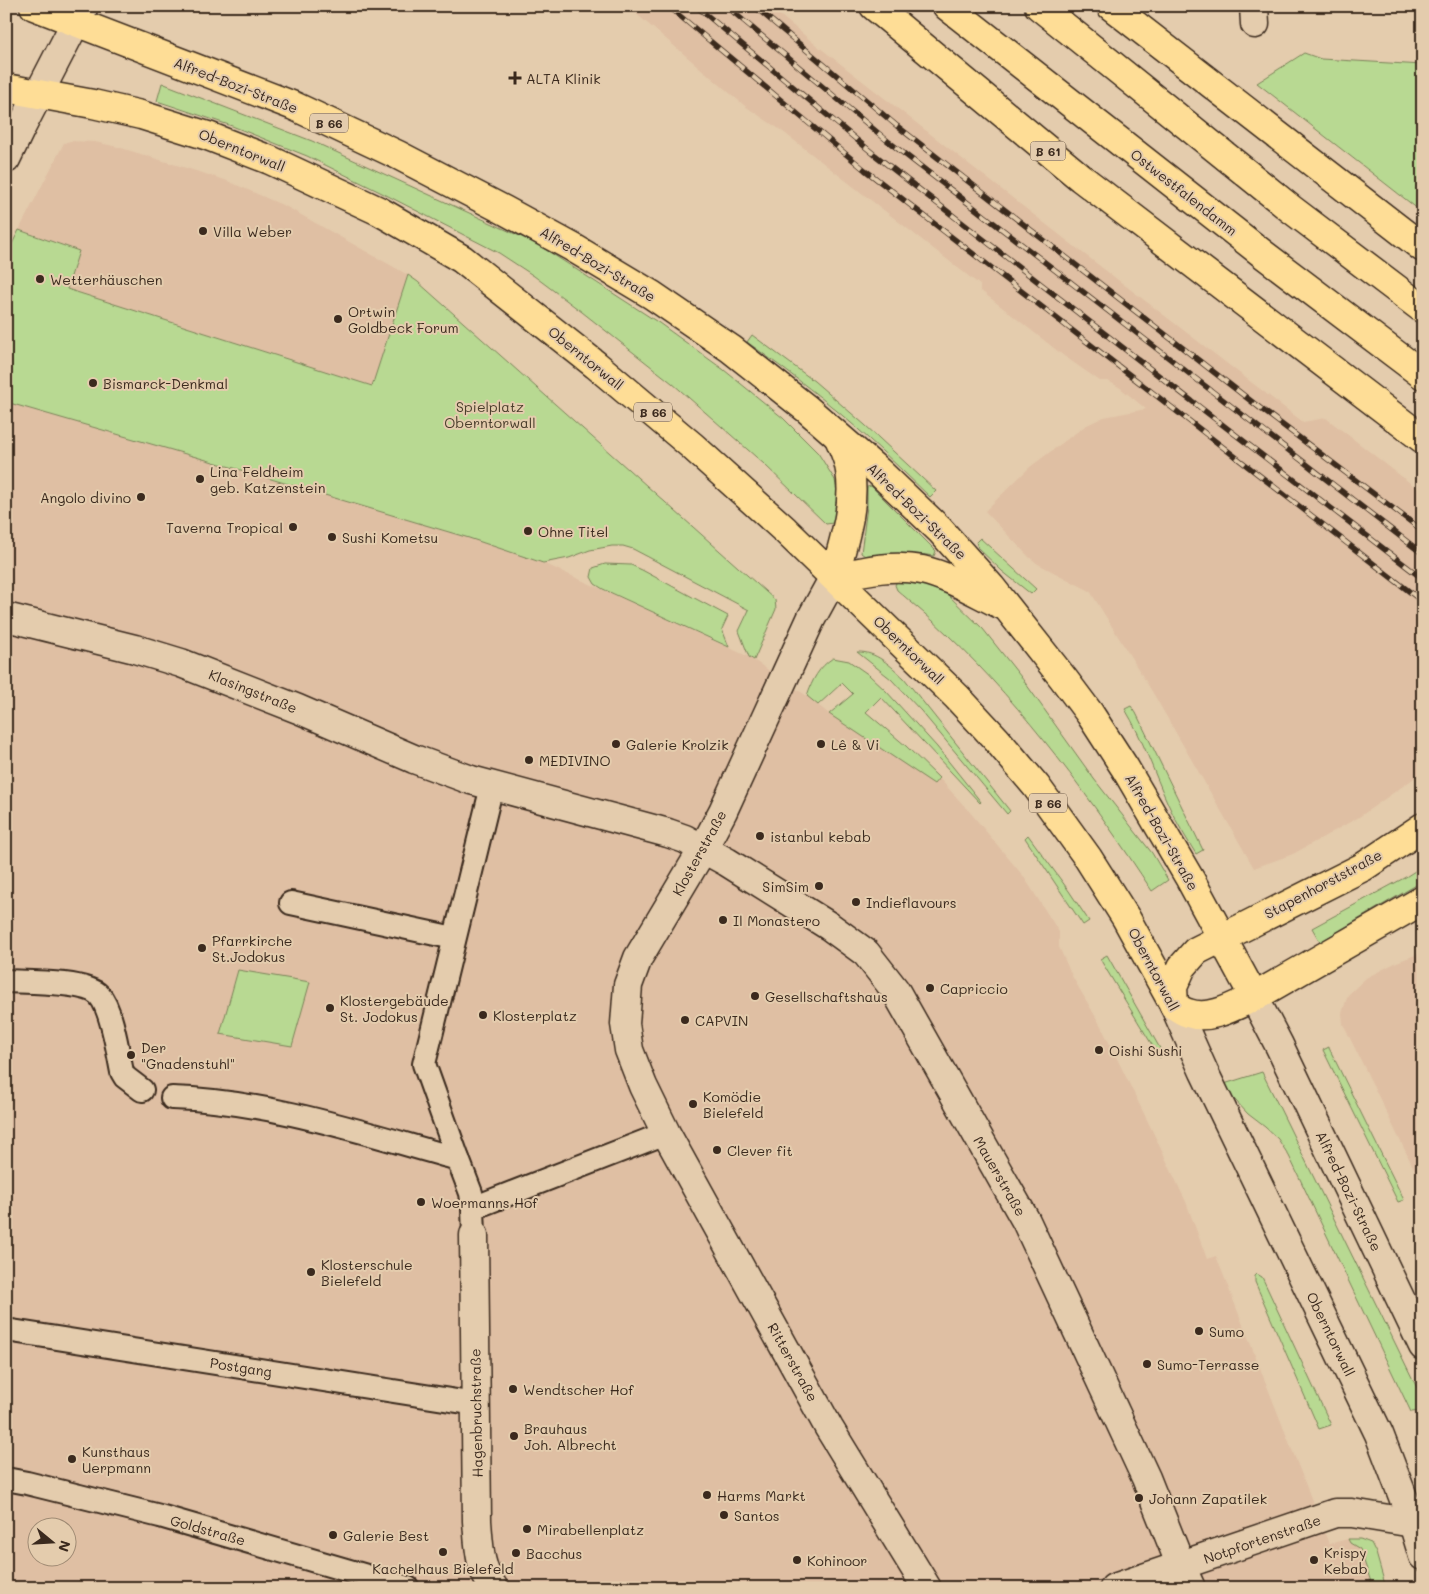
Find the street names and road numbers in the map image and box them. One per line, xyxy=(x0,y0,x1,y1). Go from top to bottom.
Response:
street label: Alfred-Bozi-Straße xyxy=(171,53,301,117)
road number: B 66 xyxy=(310,114,348,132)
street label: Oberntorwall xyxy=(196,124,288,176)
road number: B 61 xyxy=(1030,142,1066,160)
street label: Ostwestfalendamm xyxy=(1127,144,1241,240)
street label: Alfred-Bozi-Straße xyxy=(537,222,659,306)
street label: Oberntorwall xyxy=(544,322,628,394)
road number: B 66 xyxy=(634,402,672,422)
street label: Alfred-Bozi-Straße xyxy=(863,459,971,563)
street label: Oberntorwall xyxy=(869,611,949,689)
street label: Klasingstraße xyxy=(206,665,300,717)
street label: Alfred-Bozi-Straße xyxy=(1121,770,1203,894)
road number: B 66 xyxy=(1029,794,1067,812)
street label: Klosterstraße xyxy=(668,807,730,899)
street label: Stapenhorststraße xyxy=(1261,845,1385,923)
street label: Oberntorwall xyxy=(1124,924,1184,1014)
street label: Alfred-Bozi-Straße xyxy=(1312,1128,1386,1254)
street label: Mauerstraße xyxy=(969,1132,1031,1220)
street label: Oberntorwall xyxy=(1302,1289,1360,1379)
street label: Ritterstraße xyxy=(763,1319,823,1405)
street label: Hagenbruchstraße xyxy=(465,1348,487,1478)
street label: Postgang xyxy=(209,1353,273,1381)
street label: Goldstraße xyxy=(168,1510,248,1550)
street label: Notpfortenstraße xyxy=(1201,1510,1323,1568)

